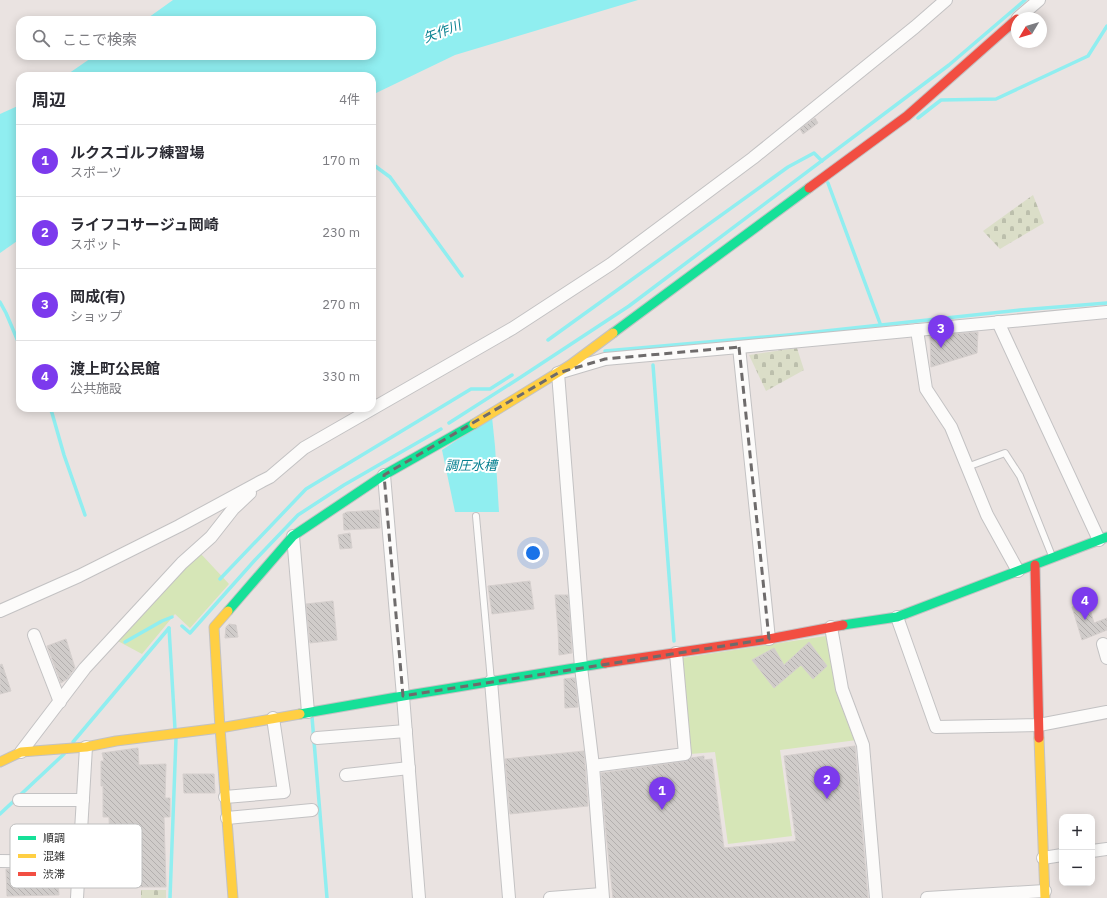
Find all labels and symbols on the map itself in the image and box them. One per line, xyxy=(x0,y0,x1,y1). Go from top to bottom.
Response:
north arrow xyxy=(1011,12,1047,48)
water label: 矢作川 xyxy=(421,16,465,46)
pin: 3 xyxy=(928,315,954,348)
water label: 調圧水槽 xyxy=(445,457,499,474)
your location xyxy=(523,543,543,563)
pin: 4 xyxy=(1072,587,1098,620)
pin: 2 xyxy=(814,766,840,799)
pin: 1 xyxy=(649,777,675,810)
legend xyxy=(10,824,142,888)
text: 順調 xyxy=(43,831,65,845)
text: 混雑 xyxy=(43,849,65,863)
text: 渋滞 xyxy=(43,867,65,881)

